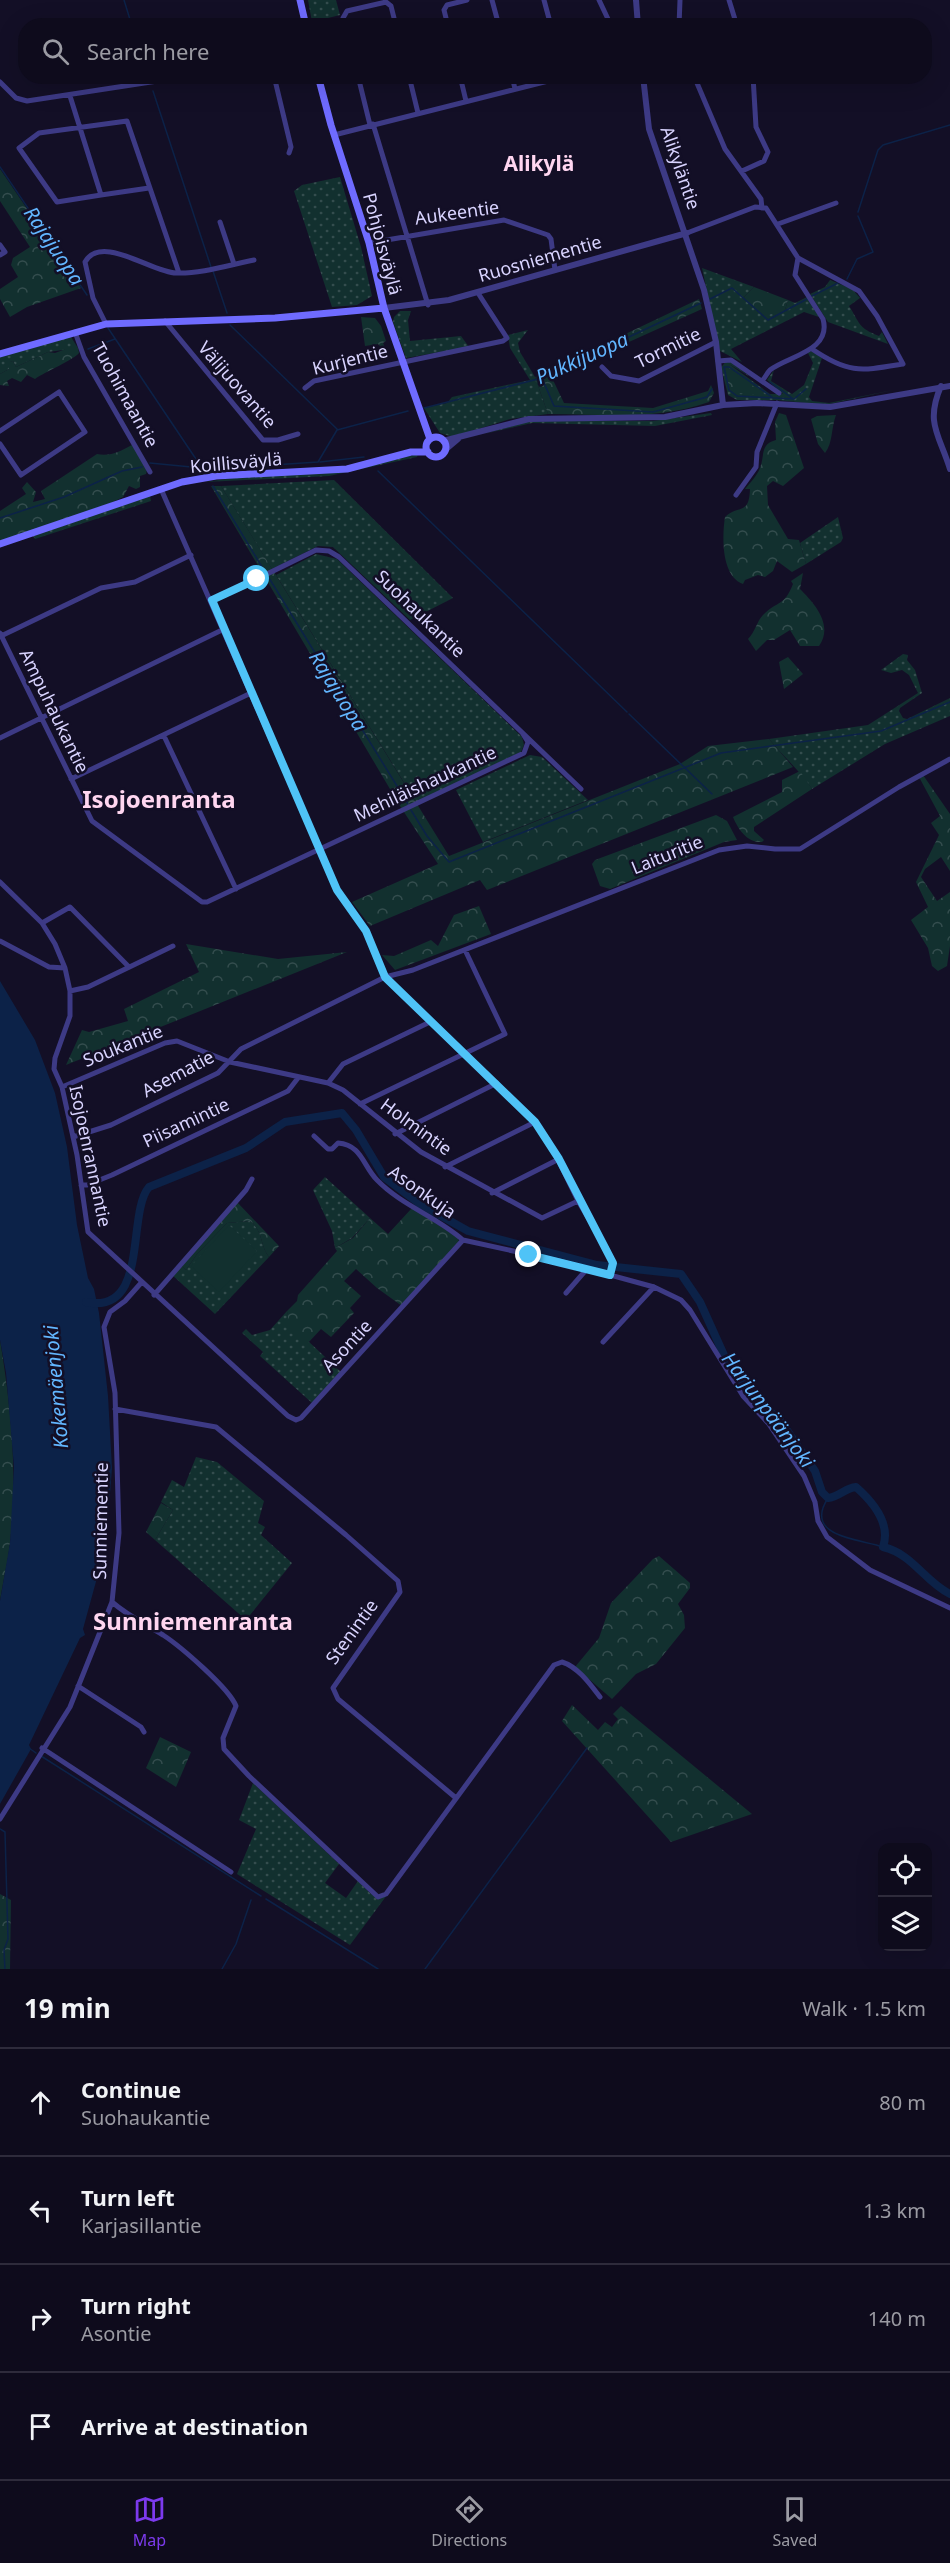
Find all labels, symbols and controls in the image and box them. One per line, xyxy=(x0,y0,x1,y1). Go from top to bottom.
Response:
search box xyxy=(18,18,932,84)
icon: search xyxy=(39,35,72,68)
text: Search here xyxy=(87,36,209,66)
street label: Alikyläntie xyxy=(655,123,706,213)
district label: Alikylä xyxy=(504,149,574,177)
street label: Pohjoisväylä xyxy=(358,190,408,297)
street label: Aukeentie xyxy=(413,194,501,230)
water label: Rajajuopa xyxy=(18,201,91,291)
street label: Ruosniementie xyxy=(475,229,604,287)
street label: Tormitie xyxy=(631,321,704,373)
water label: Pukkijuopa xyxy=(531,325,632,390)
street label: Välijuovantie xyxy=(193,336,282,433)
street label: Tuohimaantie xyxy=(87,338,165,451)
street label: Kurjentie xyxy=(310,338,390,380)
street label: Koillisväylä xyxy=(189,446,283,478)
street label: Suohaukantie xyxy=(371,564,471,662)
route start xyxy=(243,565,269,591)
street label: Ampuhaukantie xyxy=(15,645,95,776)
water label: Rajajuopa xyxy=(303,645,374,736)
street label: Mehiläishaukantie xyxy=(349,740,500,827)
district label: Isojoenranta xyxy=(82,782,236,815)
street label: Laituritie xyxy=(627,829,706,879)
street label: Soukantie xyxy=(79,1018,166,1072)
street label: Asematie xyxy=(137,1044,218,1102)
street label: Isojoenrannantie xyxy=(64,1083,118,1229)
street label: Piisamintie xyxy=(138,1092,233,1153)
street label: Holmintie xyxy=(376,1092,457,1160)
street label: Asonkuja xyxy=(384,1159,461,1223)
route end xyxy=(515,1241,541,1267)
street label: Asontie xyxy=(316,1314,377,1377)
water label: Kokemäenjoki xyxy=(37,1323,74,1450)
water label: Harjunpäänjoki xyxy=(716,1346,821,1474)
street label: Sunniementie xyxy=(87,1462,113,1580)
street label: Stenintie xyxy=(320,1594,383,1669)
district label: Sunniemenranta xyxy=(93,1604,293,1637)
map controls xyxy=(878,1843,932,1951)
button: locate xyxy=(878,1843,932,1897)
button: layers xyxy=(878,1897,932,1951)
text: 19 min xyxy=(24,1990,111,2026)
text: Walk · 1.5 km xyxy=(802,1995,926,2022)
text: Continue xyxy=(81,2074,181,2104)
icon: ahead xyxy=(24,2086,57,2119)
text: 80 m xyxy=(879,2089,926,2116)
text: Suohaukantie xyxy=(81,2104,210,2131)
text: Turn left xyxy=(81,2182,175,2212)
icon: left xyxy=(24,2194,57,2227)
text: 1.3 km xyxy=(863,2197,926,2224)
text: Karjasillantie xyxy=(81,2212,202,2239)
text: Turn right xyxy=(81,2290,191,2320)
icon: right xyxy=(24,2302,57,2335)
text: 140 m xyxy=(868,2305,926,2332)
text: Asontie xyxy=(81,2320,151,2347)
icon: arrive xyxy=(24,2410,57,2443)
text: Arrive at destination xyxy=(81,2411,308,2441)
tab: Map xyxy=(133,2493,166,2551)
tab: Directions xyxy=(431,2493,507,2551)
tab: Saved xyxy=(773,2493,817,2551)

